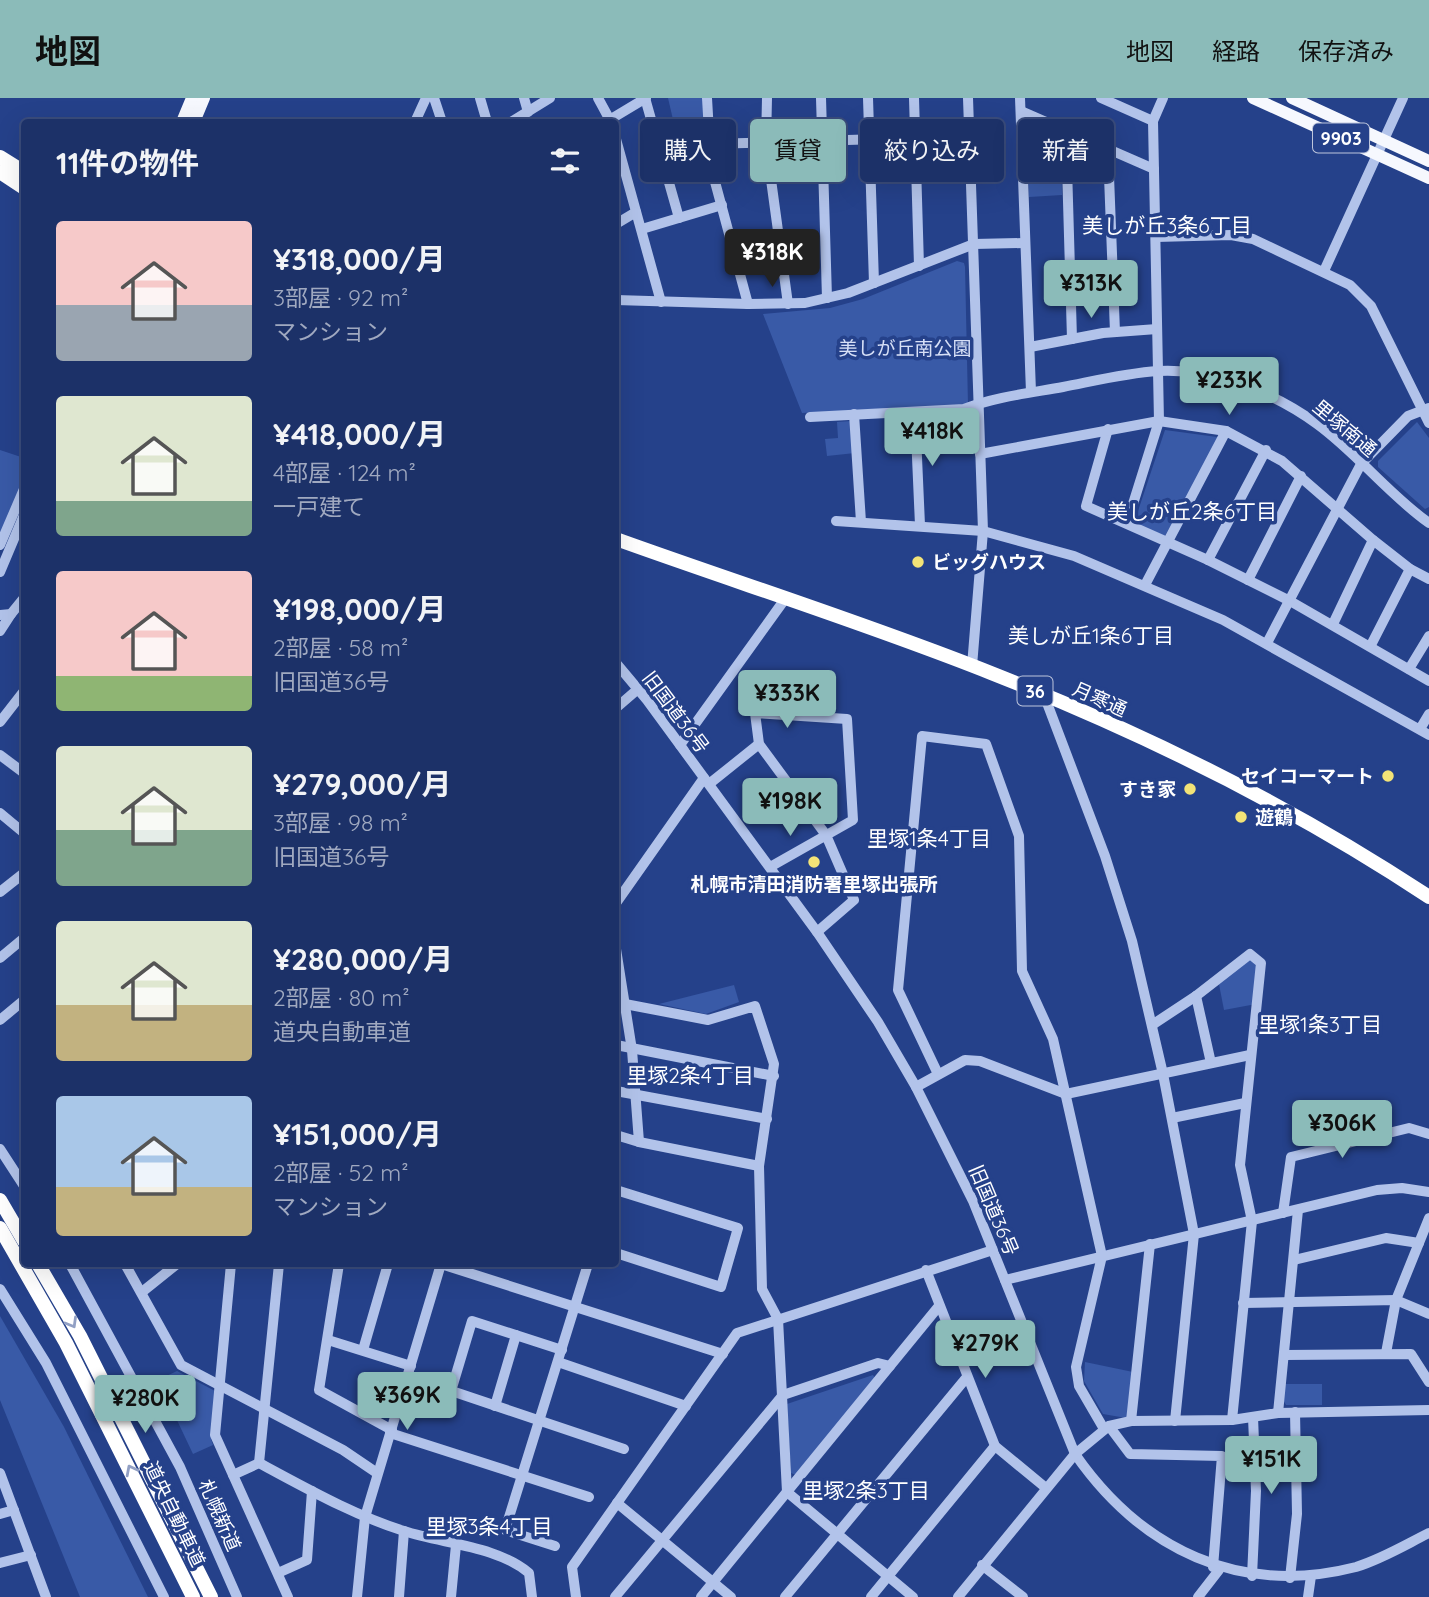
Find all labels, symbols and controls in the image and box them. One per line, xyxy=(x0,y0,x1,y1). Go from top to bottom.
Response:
text: 地図 xyxy=(35,30,101,71)
text: 地図 xyxy=(1126,36,1174,66)
text: 経路 xyxy=(1212,36,1260,66)
text: 保存済み xyxy=(1298,36,1394,66)
chip: 購入 xyxy=(640,119,736,182)
chip: 賃貸 xyxy=(750,119,846,182)
chip: 絞り込み xyxy=(860,119,1004,182)
chip: 新着 xyxy=(1018,119,1114,182)
road number: 9903 xyxy=(1313,124,1369,153)
icon: filters xyxy=(546,142,584,180)
text: 11件の物件 xyxy=(56,144,199,182)
district label: 美しが丘3条6丁目 xyxy=(1082,212,1252,238)
pin: ¥318K xyxy=(723,230,821,289)
text: ¥318K xyxy=(741,237,803,266)
text: ¥318,000/月 xyxy=(273,240,446,278)
icon: home xyxy=(112,249,196,333)
pin: ¥313K xyxy=(1042,260,1140,320)
text: ¥313K xyxy=(1060,268,1122,297)
text: 3部屋 · 92 m² xyxy=(273,283,408,312)
text: マンション xyxy=(273,317,388,346)
park label: 美しが丘南公園 xyxy=(838,336,972,360)
pin: ¥233K xyxy=(1180,358,1278,417)
text: ¥233K xyxy=(1196,365,1262,394)
street label: 里塚南通 xyxy=(1308,394,1382,462)
pin: ¥418K xyxy=(883,408,981,468)
text: ¥418,000/月 xyxy=(273,415,446,453)
text: ¥418K xyxy=(900,416,964,445)
icon: home xyxy=(112,424,196,508)
text: 4部屋 · 124 m² xyxy=(273,458,416,487)
text: 一戸建て xyxy=(273,492,365,521)
district label: 美しが丘2条6丁目 xyxy=(1107,498,1277,524)
place label: ビッグハウス xyxy=(932,550,1046,574)
marker: ビッグハウス xyxy=(910,554,926,570)
text: ¥198,000/月 xyxy=(273,590,447,628)
icon: home xyxy=(112,599,196,683)
district label: 美しが丘1条6丁目 xyxy=(1008,622,1174,648)
text: 2部屋 · 58 m² xyxy=(273,633,408,662)
street label: 旧国道36号 xyxy=(637,666,715,758)
text: 旧国道36号 xyxy=(273,667,389,696)
pin: ¥333K xyxy=(738,670,836,730)
road number: 36 xyxy=(1018,676,1052,706)
street label: 月寒通 xyxy=(1069,676,1131,722)
text: ¥333K xyxy=(754,678,820,707)
place label: セイコーマート xyxy=(1241,764,1374,788)
text: ¥279,000/月 xyxy=(273,765,451,803)
marker: セイコーマート xyxy=(1380,768,1396,784)
icon: home xyxy=(112,774,196,858)
place label: すき家 xyxy=(1119,777,1176,801)
pin: ¥198K xyxy=(741,778,839,838)
marker: すき家 xyxy=(1182,781,1198,797)
text: ¥198K xyxy=(758,786,822,815)
place label: 遊鶴 xyxy=(1255,805,1293,829)
text: 3部屋 · 98 m² xyxy=(273,808,408,837)
marker: 遊鶴 xyxy=(1233,809,1249,825)
district label: 里塚1条4丁目 xyxy=(867,825,991,851)
text: 旧国道36号 xyxy=(273,842,389,871)
marker: 札幌市清田消防署里塚出張所 xyxy=(806,854,822,870)
place label: 札幌市清田消防署里塚出張所 xyxy=(690,872,938,896)
text: ¥280,000/月 xyxy=(273,940,453,978)
icon: home xyxy=(112,949,196,1033)
text: 2部屋 · 80 m² xyxy=(273,983,409,1012)
district label: 里塚1条3丁目 xyxy=(1258,1011,1382,1037)
text: 道央自動車道 xyxy=(273,1017,411,1046)
district label: 里塚2条4丁目 xyxy=(626,1062,754,1088)
pin: ¥306K xyxy=(1293,1100,1391,1160)
text: ¥306K xyxy=(1308,1108,1376,1137)
text: ¥151,000/月 xyxy=(273,1115,442,1153)
icon: home xyxy=(112,1124,196,1208)
text: 2部屋 · 52 m² xyxy=(273,1158,409,1187)
street label: 旧国道36号 xyxy=(964,1161,1024,1259)
text: マンション xyxy=(273,1192,388,1221)
one-way arrow xyxy=(64,1315,77,1328)
pin: ¥279K xyxy=(936,1320,1034,1380)
text: ¥279K xyxy=(951,1328,1019,1357)
pin: ¥369K xyxy=(358,1372,456,1432)
pin: ¥280K xyxy=(96,1376,194,1435)
text: ¥369K xyxy=(374,1380,440,1409)
text: ¥280K xyxy=(111,1383,179,1412)
pin: ¥151K xyxy=(1222,1436,1320,1496)
text: ¥151K xyxy=(1241,1444,1301,1473)
street label: 道央自動車道 xyxy=(139,1458,211,1570)
one-way arrow xyxy=(126,1465,139,1477)
street label: 札幌新道 xyxy=(194,1475,246,1555)
district label: 里塚2条3丁目 xyxy=(802,1477,930,1503)
district label: 里塚3条4丁目 xyxy=(425,1513,553,1539)

